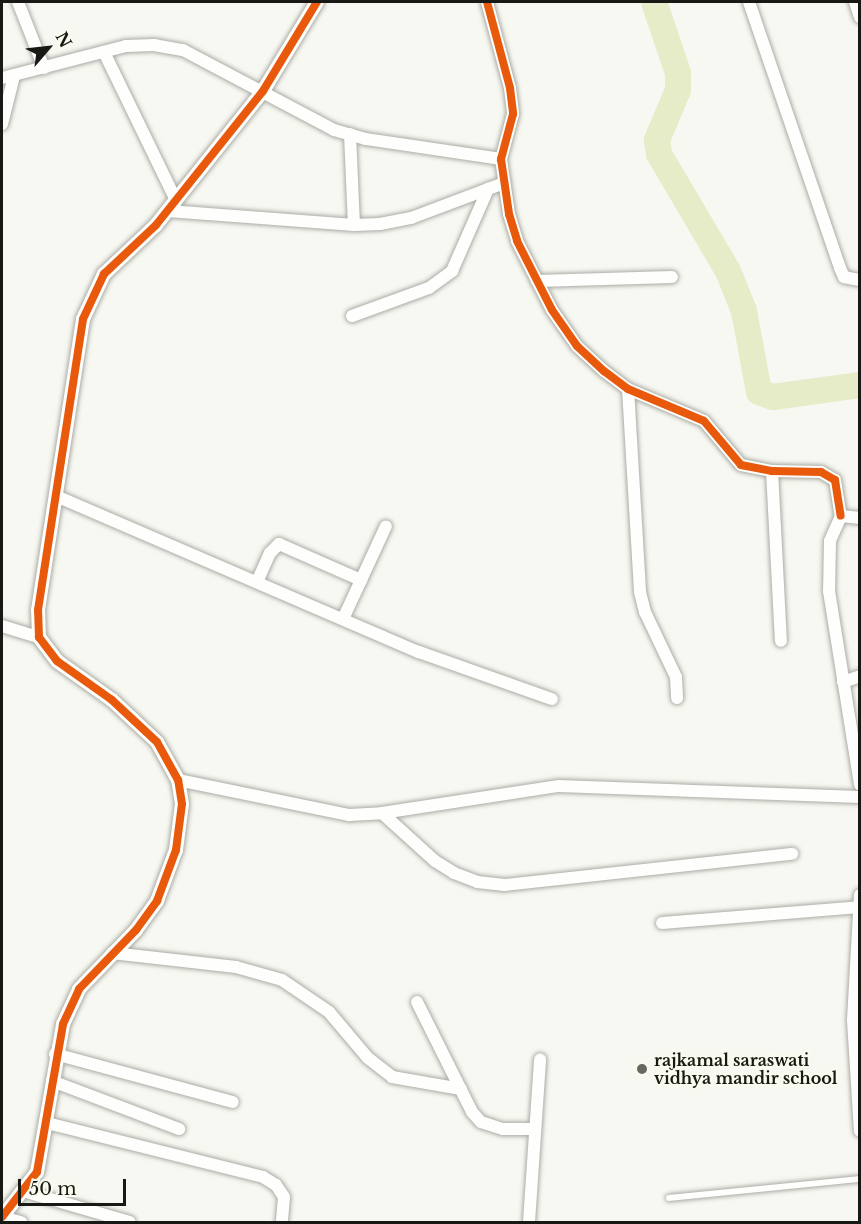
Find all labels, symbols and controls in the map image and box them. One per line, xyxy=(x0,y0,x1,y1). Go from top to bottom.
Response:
north arrow xyxy=(18,18,78,78)
text: N xyxy=(52,28,76,51)
place label: rajkamal saraswati vidhya mandir school xyxy=(654,1050,838,1088)
marker: rajkamal saraswati vidhya mandir school xyxy=(635,1062,649,1076)
scale bar xyxy=(21,1167,129,1205)
text: 50 m xyxy=(29,1178,77,1200)

